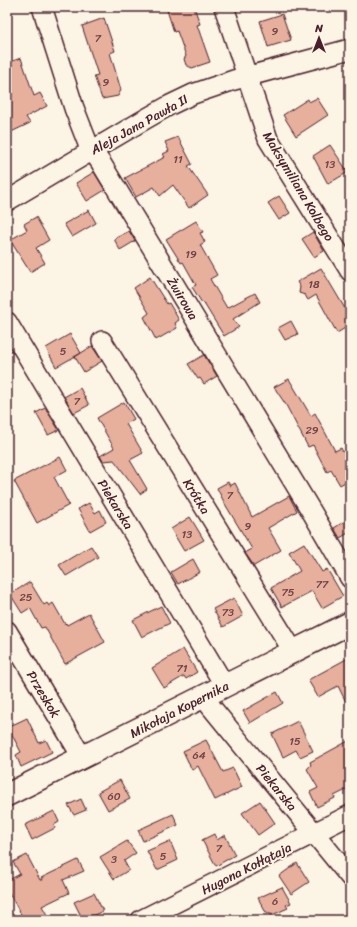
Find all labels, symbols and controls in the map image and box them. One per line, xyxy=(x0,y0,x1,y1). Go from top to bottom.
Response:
north arrow xyxy=(299,18,339,58)
text: N xyxy=(314,19,323,38)
house number: 9 xyxy=(272,22,279,41)
house number: 7 xyxy=(95,29,102,48)
house number: 9 xyxy=(103,73,110,92)
street label: Aleja Jana Pawła II xyxy=(85,88,193,161)
street label: Maksymiliana Kolbego xyxy=(256,127,341,246)
house number: 11 xyxy=(173,150,183,169)
house number: 13 xyxy=(325,155,335,174)
house number: 19 xyxy=(185,245,197,264)
street label: Żwirowa xyxy=(161,272,205,325)
house number: 18 xyxy=(308,275,320,294)
house number: 5 xyxy=(60,342,67,361)
house number: 7 xyxy=(74,392,81,411)
house number: 29 xyxy=(305,421,319,440)
street label: Piekarska xyxy=(91,474,140,534)
street label: Krótka xyxy=(177,474,217,519)
house number: 7 xyxy=(227,486,234,505)
house number: 9 xyxy=(245,517,252,536)
house number: 13 xyxy=(182,525,192,544)
house number: 77 xyxy=(316,575,329,594)
house number: 75 xyxy=(281,583,295,602)
house number: 25 xyxy=(19,588,33,607)
house number: 73 xyxy=(222,603,234,622)
house number: 71 xyxy=(177,659,188,678)
street label: Przeskok xyxy=(20,666,67,722)
street label: Mikołaja Kopernika xyxy=(126,674,233,744)
house number: 15 xyxy=(289,732,301,751)
house number: 64 xyxy=(192,746,206,765)
street label: Piekarska xyxy=(250,758,303,817)
house number: 60 xyxy=(107,787,121,806)
street label: Hugona Kołłątaja xyxy=(197,836,296,901)
house number: 7 xyxy=(216,839,223,858)
house number: 5 xyxy=(160,847,167,866)
house number: 3 xyxy=(111,850,117,869)
house number: 6 xyxy=(272,892,278,911)

